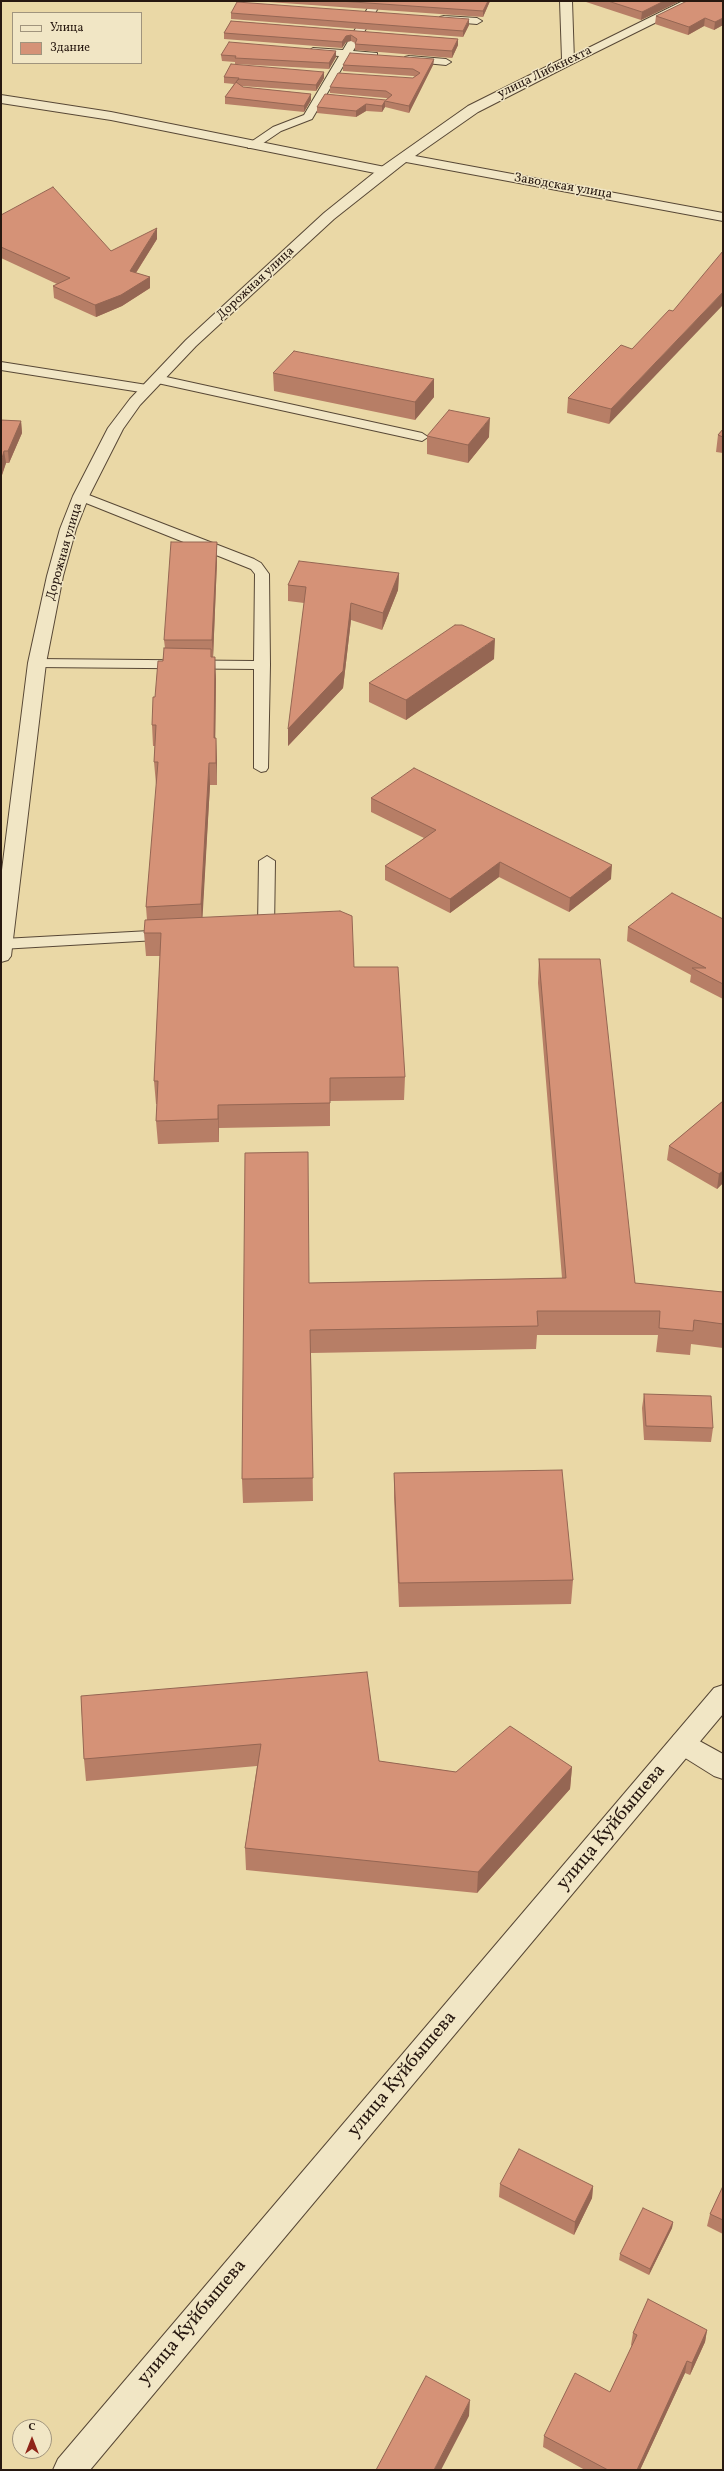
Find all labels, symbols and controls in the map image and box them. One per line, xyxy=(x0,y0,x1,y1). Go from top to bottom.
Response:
legend xyxy=(12,12,142,64)
text: Улица xyxy=(50,20,83,36)
text: Здание xyxy=(50,40,90,56)
street label: улица Либкнехта xyxy=(495,43,595,103)
street label: Заводская улица xyxy=(513,171,613,203)
street label: Дорожная улица xyxy=(214,244,298,324)
street label: Дорожная улица xyxy=(44,501,86,603)
street label: улица Куйбышева xyxy=(553,1760,671,1896)
street label: улица Куйбышева xyxy=(344,2007,462,2143)
street label: улица Куйбышева xyxy=(134,2255,252,2391)
north arrow xyxy=(12,2419,52,2459)
text: С xyxy=(28,2420,36,2435)

